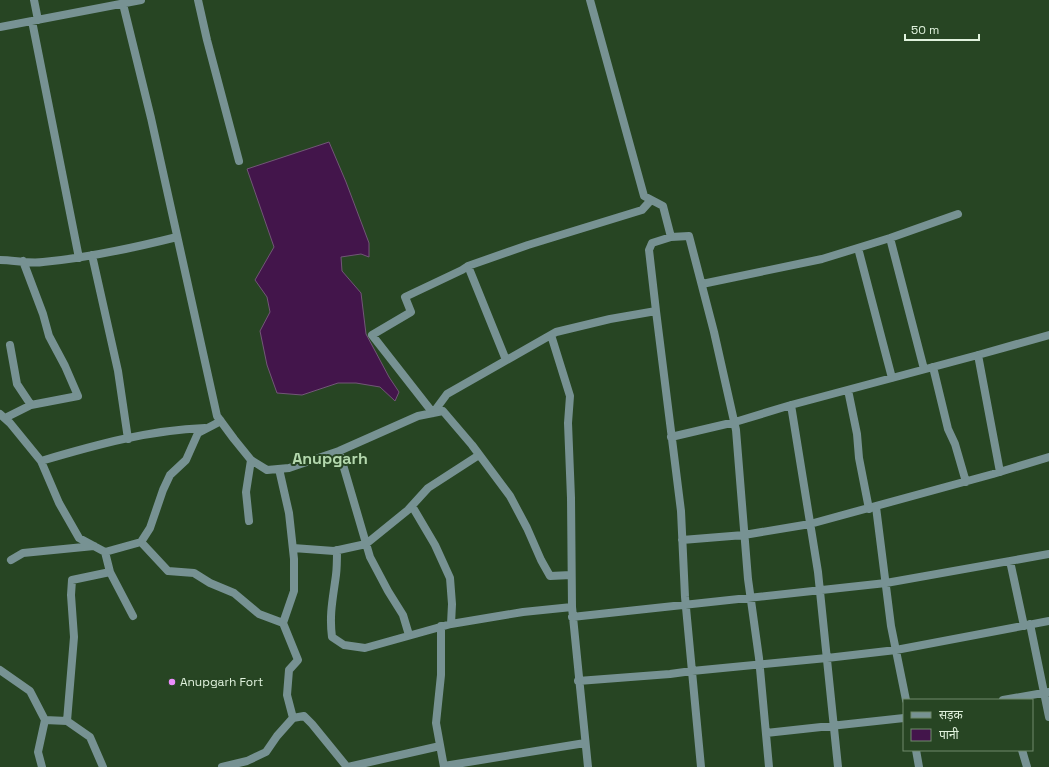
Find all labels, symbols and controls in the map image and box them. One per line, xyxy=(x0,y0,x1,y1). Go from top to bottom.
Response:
scale bar xyxy=(905,16,979,42)
text: 50 m xyxy=(911,22,939,38)
district label: Anupgarh xyxy=(292,448,368,469)
place label: Anupgarh Fort xyxy=(180,674,263,690)
marker: Anupgarh Fort xyxy=(167,677,177,687)
legend xyxy=(903,699,1033,751)
text: सड़क xyxy=(939,707,964,723)
text: पानी xyxy=(939,727,960,743)

